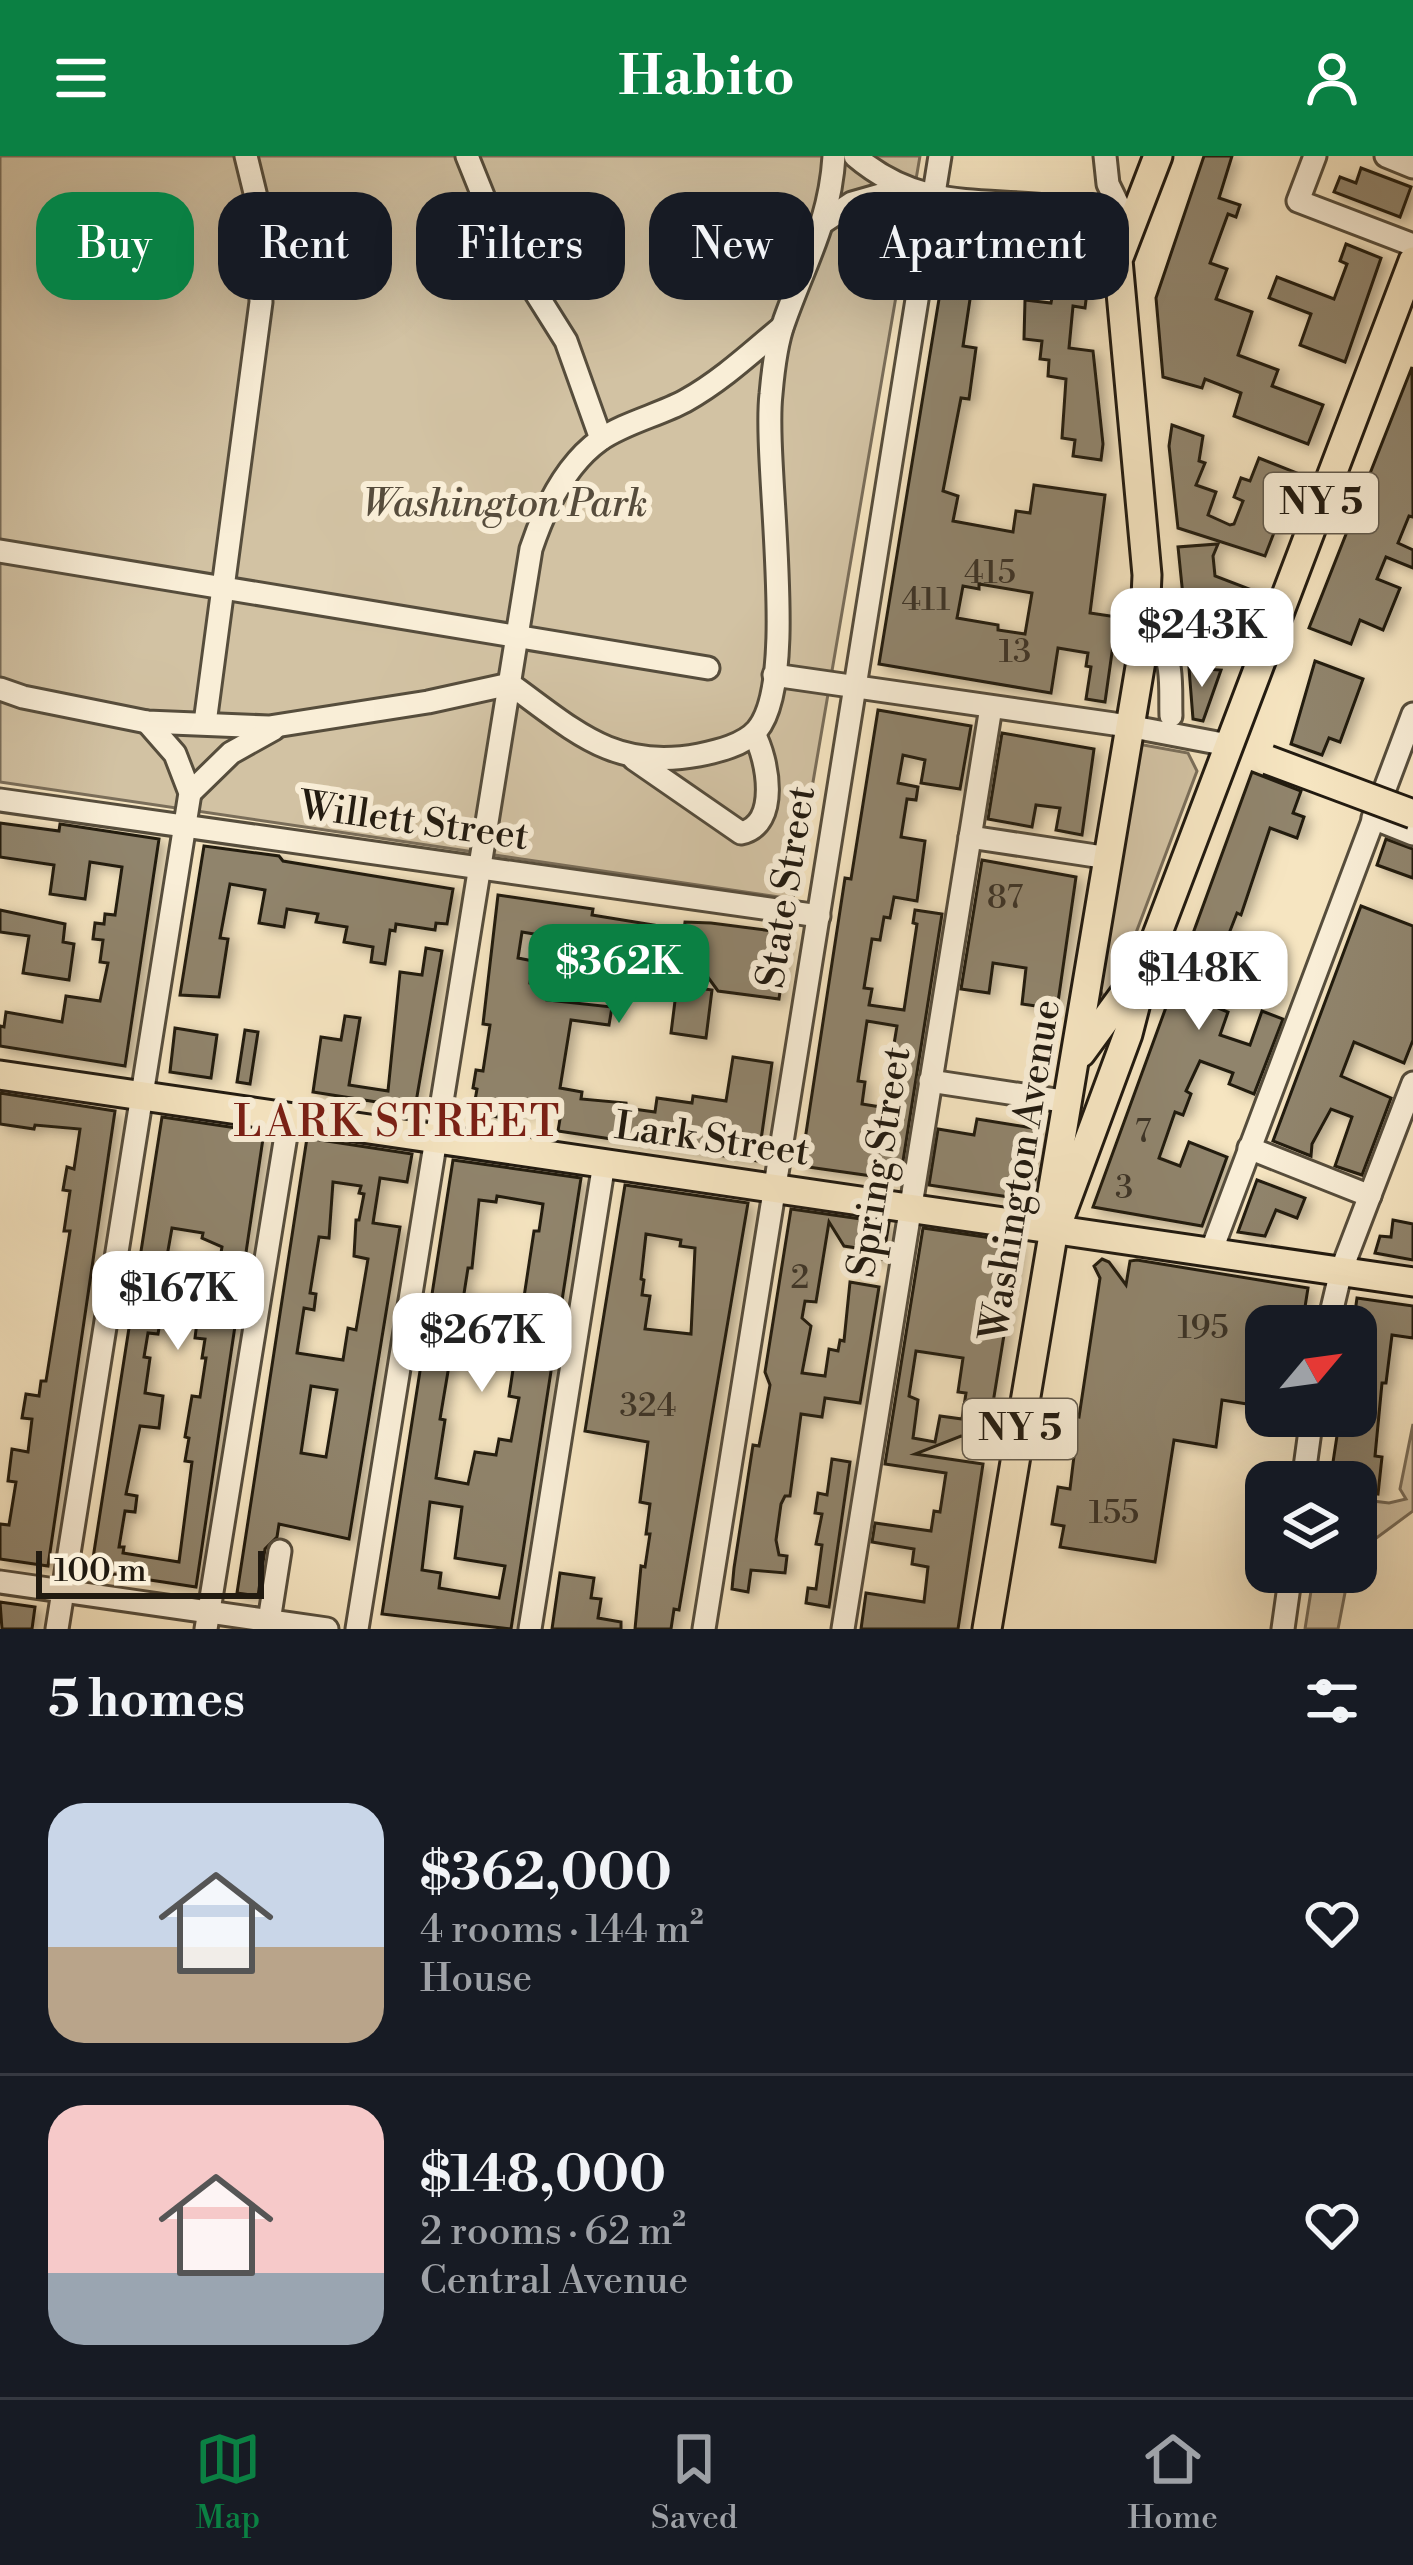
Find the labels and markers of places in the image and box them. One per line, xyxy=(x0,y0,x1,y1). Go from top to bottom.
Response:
pin: $243K xyxy=(1118,588,1286,690)
pin: $362K xyxy=(535,924,703,1026)
pin: $148K xyxy=(1115,931,1283,1033)
pin: $167K xyxy=(94,1251,262,1353)
pin: $267K xyxy=(398,1293,566,1395)

